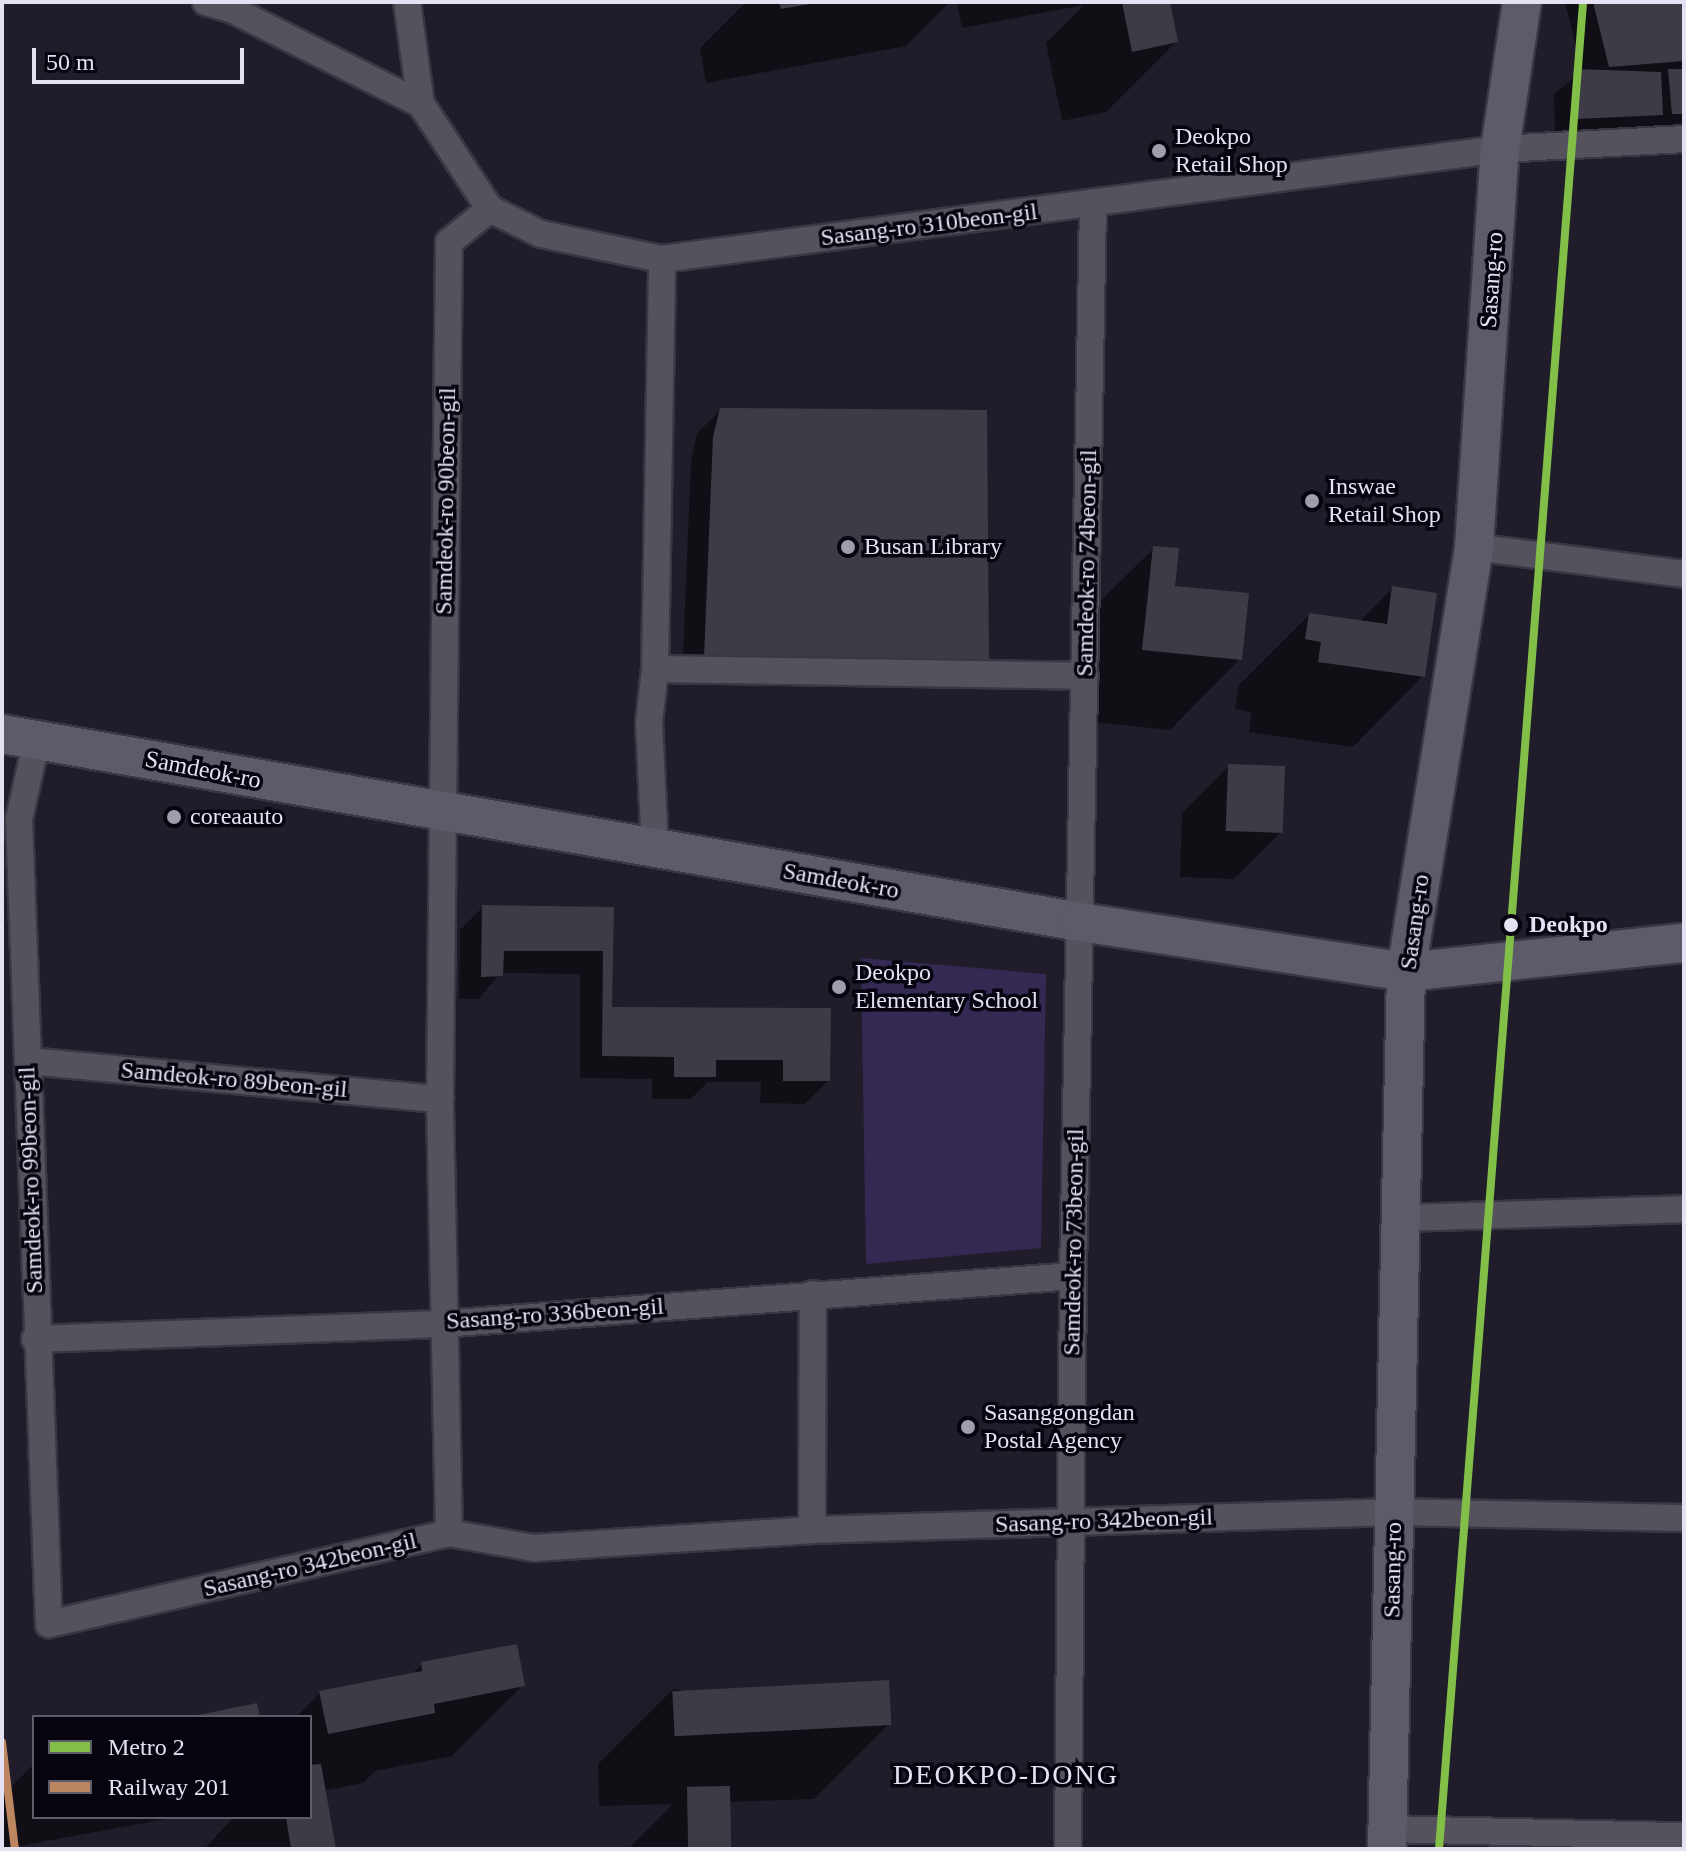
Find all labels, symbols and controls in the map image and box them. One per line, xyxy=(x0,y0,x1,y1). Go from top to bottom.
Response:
scale bar xyxy=(36,32,248,82)
text: 50 m xyxy=(46,49,95,75)
place label: Deokpo Retail Shop xyxy=(1175,123,1302,179)
marker: Deokpo Retail Shop xyxy=(1150,142,1168,160)
street label: Sasang-ro 310beon-gil xyxy=(803,195,1055,255)
street label: Sasang-ro xyxy=(1474,223,1510,337)
street label: Samdeok-ro 90beon-gil xyxy=(429,370,463,632)
street label: Samdeok-ro 74beon-gil xyxy=(1070,432,1104,694)
place label: Inswae Retail Shop xyxy=(1328,473,1455,529)
marker: Inswae Retail Shop xyxy=(1303,492,1321,510)
place label: Busan Library xyxy=(864,533,1018,561)
marker: Busan Library xyxy=(839,538,857,556)
street label: Samdeok-ro xyxy=(133,743,273,797)
place label: coreaauto xyxy=(190,803,303,831)
marker: coreaauto xyxy=(165,808,183,826)
street label: Samdeok-ro xyxy=(771,855,911,907)
street label: Sasang-ro xyxy=(1393,864,1437,980)
place label: Deokpo xyxy=(1529,911,1620,939)
marker: Deokpo xyxy=(1500,914,1522,936)
place label: Deokpo Elementary School xyxy=(855,959,1066,1015)
marker: Deokpo Elementary School xyxy=(830,978,848,996)
street label: Samdeok-ro 99beon-gil xyxy=(12,1049,50,1311)
street label: Samdeok-ro 89beon-gil xyxy=(103,1054,365,1106)
street label: Samdeok-ro 73beon-gil xyxy=(1057,1111,1091,1373)
street label: Sasang-ro 336beon-gil xyxy=(429,1291,681,1337)
place label: Sasanggongdan Postal Agency xyxy=(984,1399,1163,1455)
marker: Sasanggongdan Postal Agency xyxy=(959,1418,977,1436)
street label: Sasang-ro 342beon-gil xyxy=(978,1502,1230,1540)
street label: Sasang-ro xyxy=(1378,1513,1408,1627)
street label: Sasang-ro 342beon-gil xyxy=(185,1523,435,1607)
legend xyxy=(32,1715,312,1819)
text: Metro 2 xyxy=(108,1734,185,1760)
district label: DEOKPO-DONG xyxy=(894,1758,1118,1792)
text: Railway 201 xyxy=(108,1774,230,1800)

